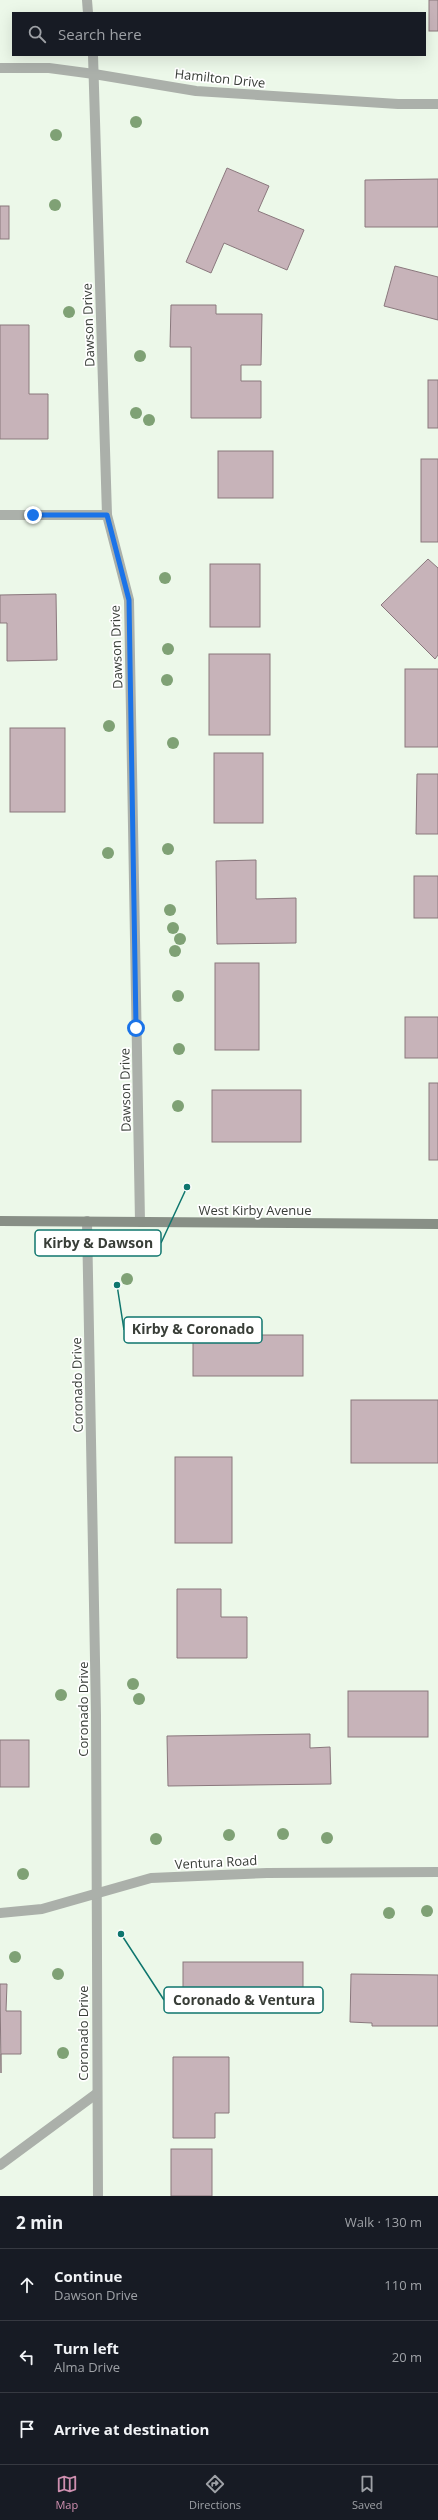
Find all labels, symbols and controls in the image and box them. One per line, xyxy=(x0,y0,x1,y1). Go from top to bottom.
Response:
search box xyxy=(12,12,426,56)
icon: search xyxy=(26,23,48,45)
text: Search here xyxy=(58,24,142,44)
street label: Hamilton Drive xyxy=(174,64,266,92)
street label: Dawson Drive xyxy=(78,283,98,367)
route end xyxy=(24,506,42,524)
street label: Dawson Drive xyxy=(106,605,126,689)
route start xyxy=(127,1019,145,1037)
street label: Dawson Drive xyxy=(115,1048,135,1132)
street label: West Kirby Avenue xyxy=(198,1201,312,1219)
callout: Kirby & Dawson xyxy=(35,1230,161,1256)
text: Kirby & Dawson xyxy=(43,1233,153,1252)
callout: Kirby & Coronado xyxy=(124,1317,262,1343)
text: Kirby & Coronado xyxy=(132,1319,254,1338)
street label: Coronado Drive xyxy=(67,1337,87,1433)
street label: Coronado Drive xyxy=(74,1661,92,1757)
street label: Ventura Road xyxy=(174,1851,258,1873)
street label: Coronado Drive xyxy=(74,1985,92,2081)
callout: Coronado & Ventura xyxy=(164,1987,323,2013)
text: Coronado & Ventura xyxy=(173,1990,315,2009)
text: 2 min xyxy=(16,2211,63,2234)
text: Walk · 130 m xyxy=(345,2213,422,2231)
text: Continue xyxy=(54,2266,122,2286)
icon: ahead xyxy=(16,2274,38,2296)
text: 110 m xyxy=(384,2276,422,2294)
text: Dawson Drive xyxy=(54,2286,138,2304)
text: Turn left xyxy=(54,2338,119,2358)
icon: left xyxy=(16,2346,38,2368)
text: 20 m xyxy=(392,2348,422,2366)
text: Alma Drive xyxy=(54,2358,120,2376)
icon: arrive xyxy=(16,2418,38,2440)
text: Arrive at destination xyxy=(54,2419,209,2439)
tab: Map xyxy=(55,2473,78,2512)
tab: Directions xyxy=(189,2473,241,2512)
tab: Saved xyxy=(352,2473,383,2512)

